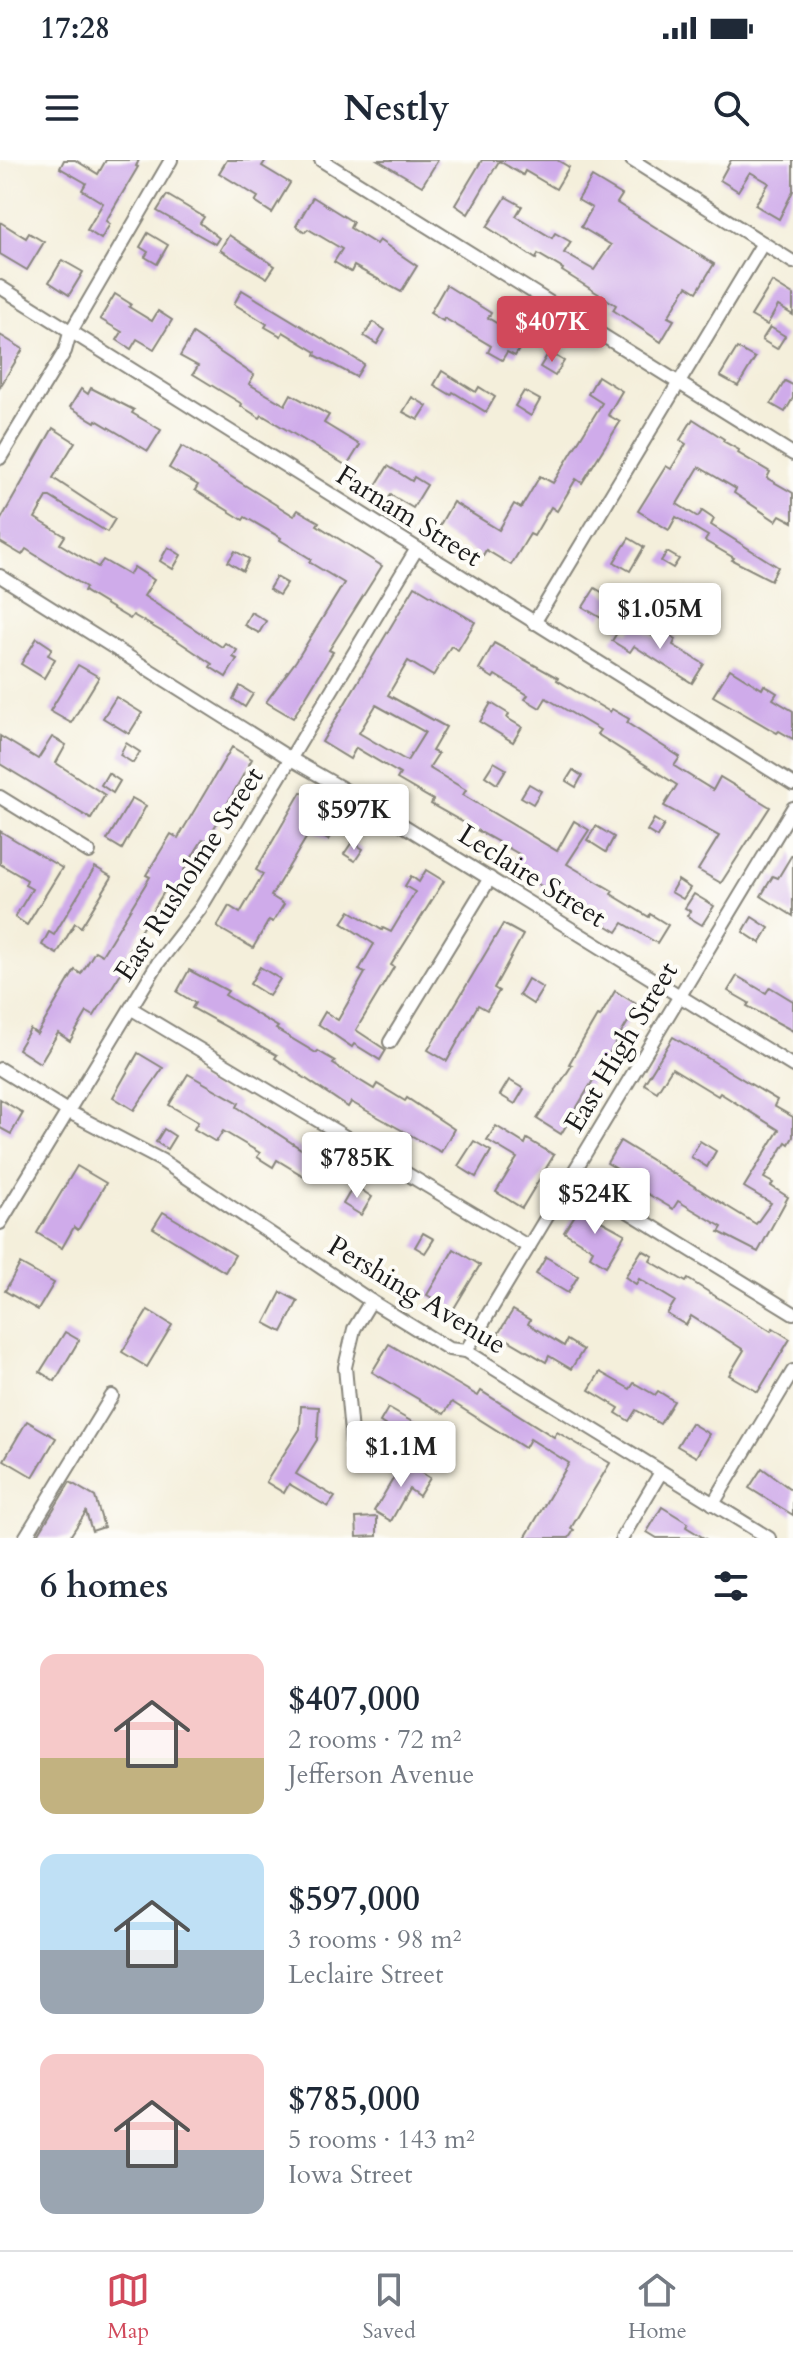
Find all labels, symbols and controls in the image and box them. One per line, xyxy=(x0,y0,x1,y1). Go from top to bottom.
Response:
text: 17:28 xyxy=(40,8,110,49)
text: Nestly xyxy=(343,84,450,133)
icon: menu xyxy=(40,86,84,130)
icon: search xyxy=(709,86,753,130)
pin: $407K xyxy=(496,296,608,364)
text: $407K xyxy=(515,304,589,339)
street label: Farnam Street xyxy=(329,456,489,576)
pin: $1.05M xyxy=(595,583,725,651)
text: $1.05M xyxy=(617,591,703,626)
street label: East Rusholme Street xyxy=(105,759,273,988)
pin: $597K xyxy=(298,784,410,852)
text: $597K xyxy=(317,792,391,827)
street label: Leclaire Street xyxy=(451,816,613,937)
street label: East High Street xyxy=(555,955,687,1139)
pin: $785K xyxy=(301,1132,413,1200)
text: $785K xyxy=(320,1140,394,1175)
pin: $524K xyxy=(539,1168,651,1236)
text: $524K xyxy=(558,1176,632,1211)
street label: Pershing Avenue xyxy=(321,1227,513,1363)
pin: $1.1M xyxy=(345,1421,457,1489)
text: $1.1M xyxy=(365,1429,437,1464)
text: 6 homes xyxy=(40,1563,168,1609)
icon: filters xyxy=(709,1564,753,1608)
text: $407,000 xyxy=(288,1676,420,1722)
icon: home xyxy=(104,1686,200,1782)
text: 2 rooms · 72 m² xyxy=(288,1722,461,1757)
text: Jefferson Avenue xyxy=(288,1757,474,1792)
text: $597,000 xyxy=(288,1876,420,1922)
icon: home xyxy=(104,1886,200,1982)
text: 3 rooms · 98 m² xyxy=(288,1922,461,1957)
text: Leclaire Street xyxy=(288,1957,443,1992)
text: $785,000 xyxy=(288,2076,420,2122)
icon: home xyxy=(104,2086,200,2182)
text: 5 rooms · 143 m² xyxy=(288,2122,475,2157)
text: Iowa Street xyxy=(288,2157,413,2192)
tab: Map xyxy=(106,2268,150,2346)
tab: Saved xyxy=(362,2268,416,2346)
tab: Home xyxy=(628,2268,687,2346)

